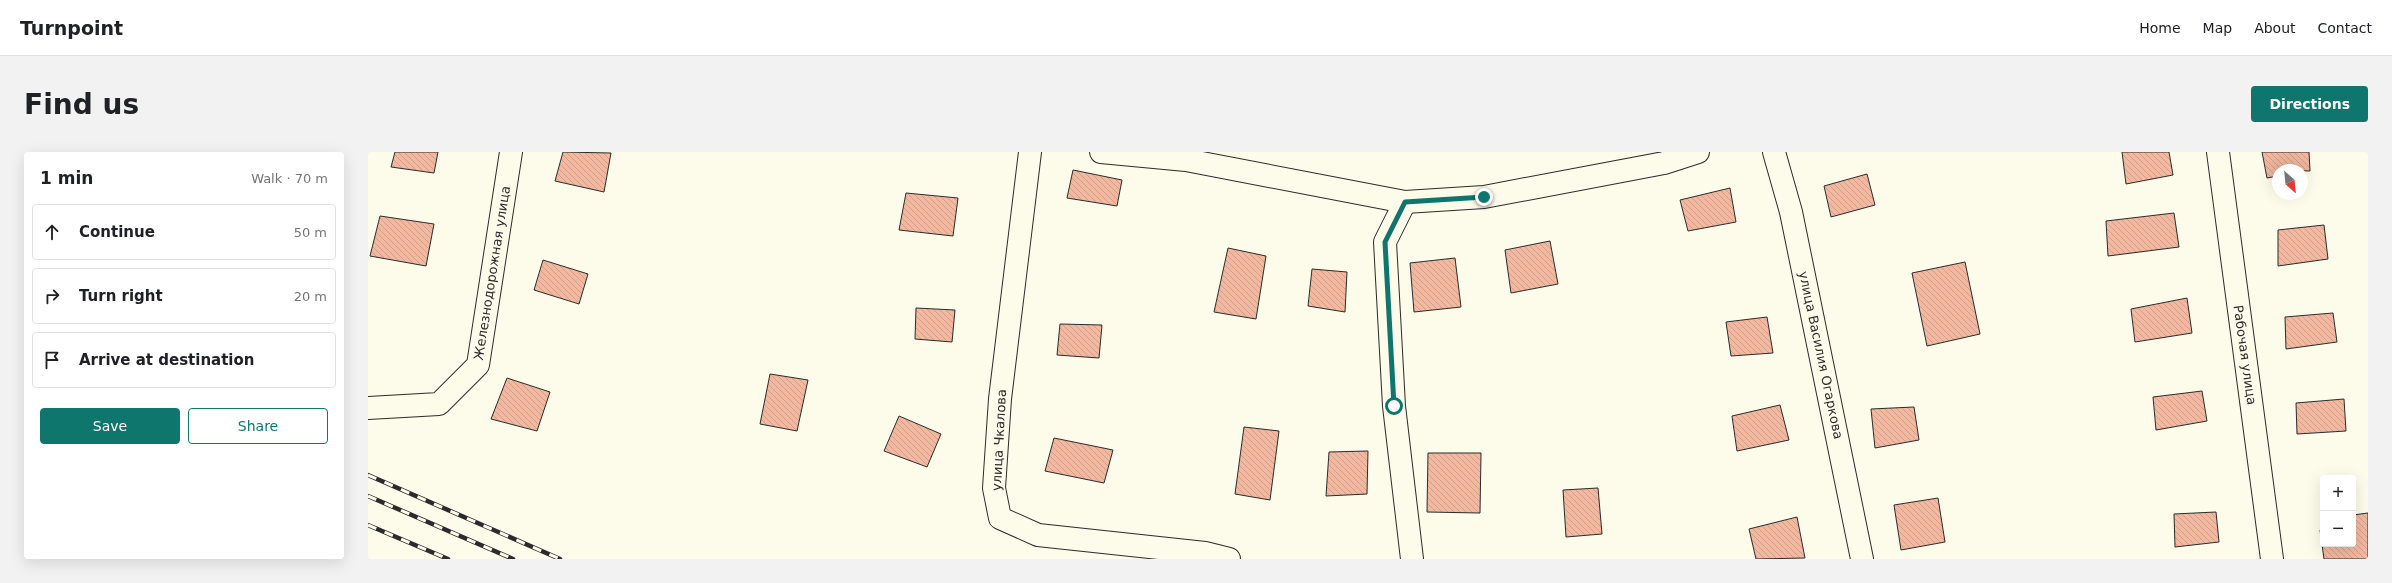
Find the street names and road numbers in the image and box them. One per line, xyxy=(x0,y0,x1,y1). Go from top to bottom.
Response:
street label: Железнодорожная улица xyxy=(471,185,513,361)
street label: улица Василия Огаркова xyxy=(1796,270,1846,440)
street label: Рабочая улица xyxy=(2231,304,2259,406)
street label: улица Чкалова xyxy=(989,389,1009,491)

